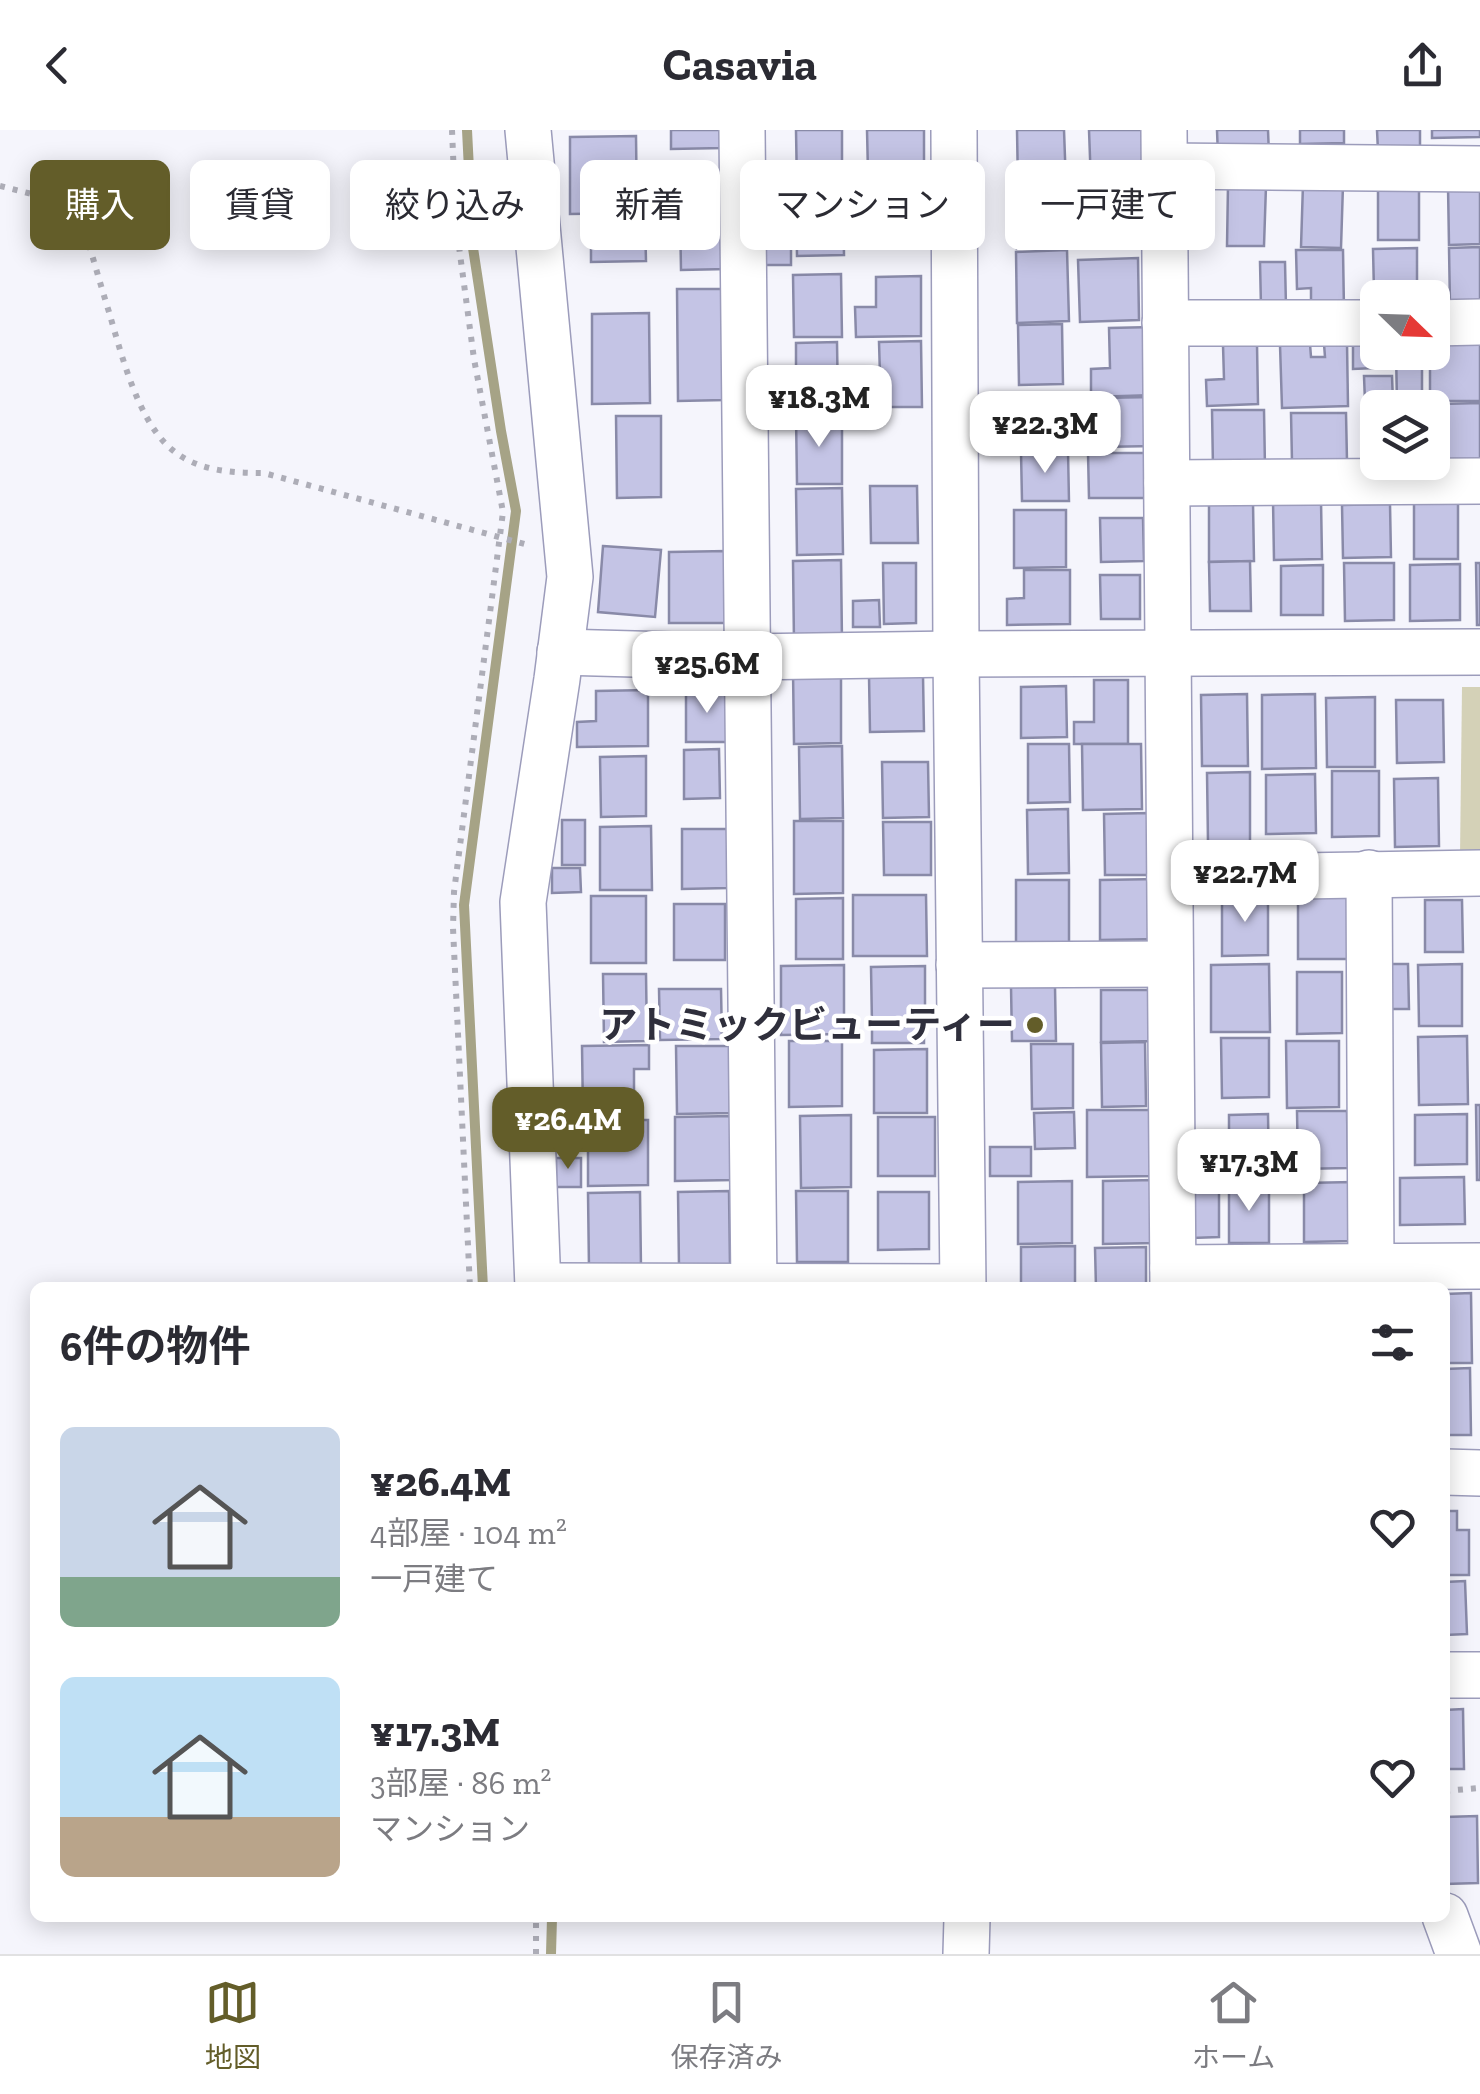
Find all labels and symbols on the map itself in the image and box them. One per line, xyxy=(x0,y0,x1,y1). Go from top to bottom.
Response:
north arrow xyxy=(1360,280,1450,370)
pin: ¥18.3M xyxy=(738,365,900,450)
pin: ¥22.3M xyxy=(964,391,1126,476)
pin: ¥25.6M xyxy=(626,631,788,716)
pin: ¥22.7M xyxy=(1164,840,1326,925)
place label: アトミックビューティー xyxy=(599,1002,1015,1048)
marker: アトミックビューティー xyxy=(1024,1014,1046,1036)
pin: ¥26.4M xyxy=(487,1087,649,1172)
pin: ¥17.3M xyxy=(1168,1129,1330,1214)

